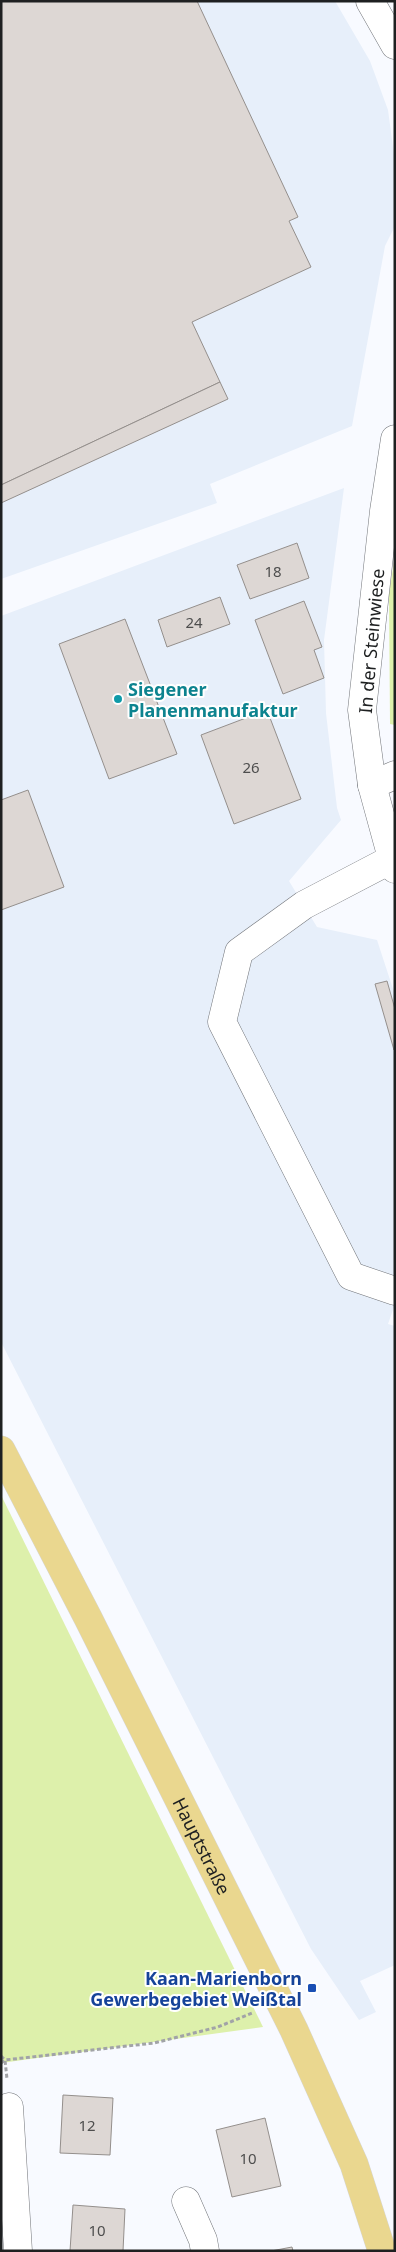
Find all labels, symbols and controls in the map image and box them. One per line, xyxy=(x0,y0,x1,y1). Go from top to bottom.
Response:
house number: 18 xyxy=(264,561,282,581)
street label: In der Steinwiese xyxy=(353,568,389,714)
house number: 24 xyxy=(185,612,203,632)
place label: Siegener Planenmanufaktur xyxy=(128,677,298,722)
marker: Siegener Planenmanufaktur xyxy=(112,693,124,705)
house number: 26 xyxy=(242,757,260,777)
street label: Hauptstraße xyxy=(168,1793,236,1899)
place label: Kaan-Marienborn Gewerbegebiet Weißtal xyxy=(90,1966,302,2011)
marker: Kaan-Marienborn Gewerbegebiet Weißtal xyxy=(306,1982,318,1994)
house number: 12 xyxy=(78,2115,96,2135)
house number: 10 xyxy=(239,2148,257,2168)
house number: 10 xyxy=(88,2220,106,2240)

